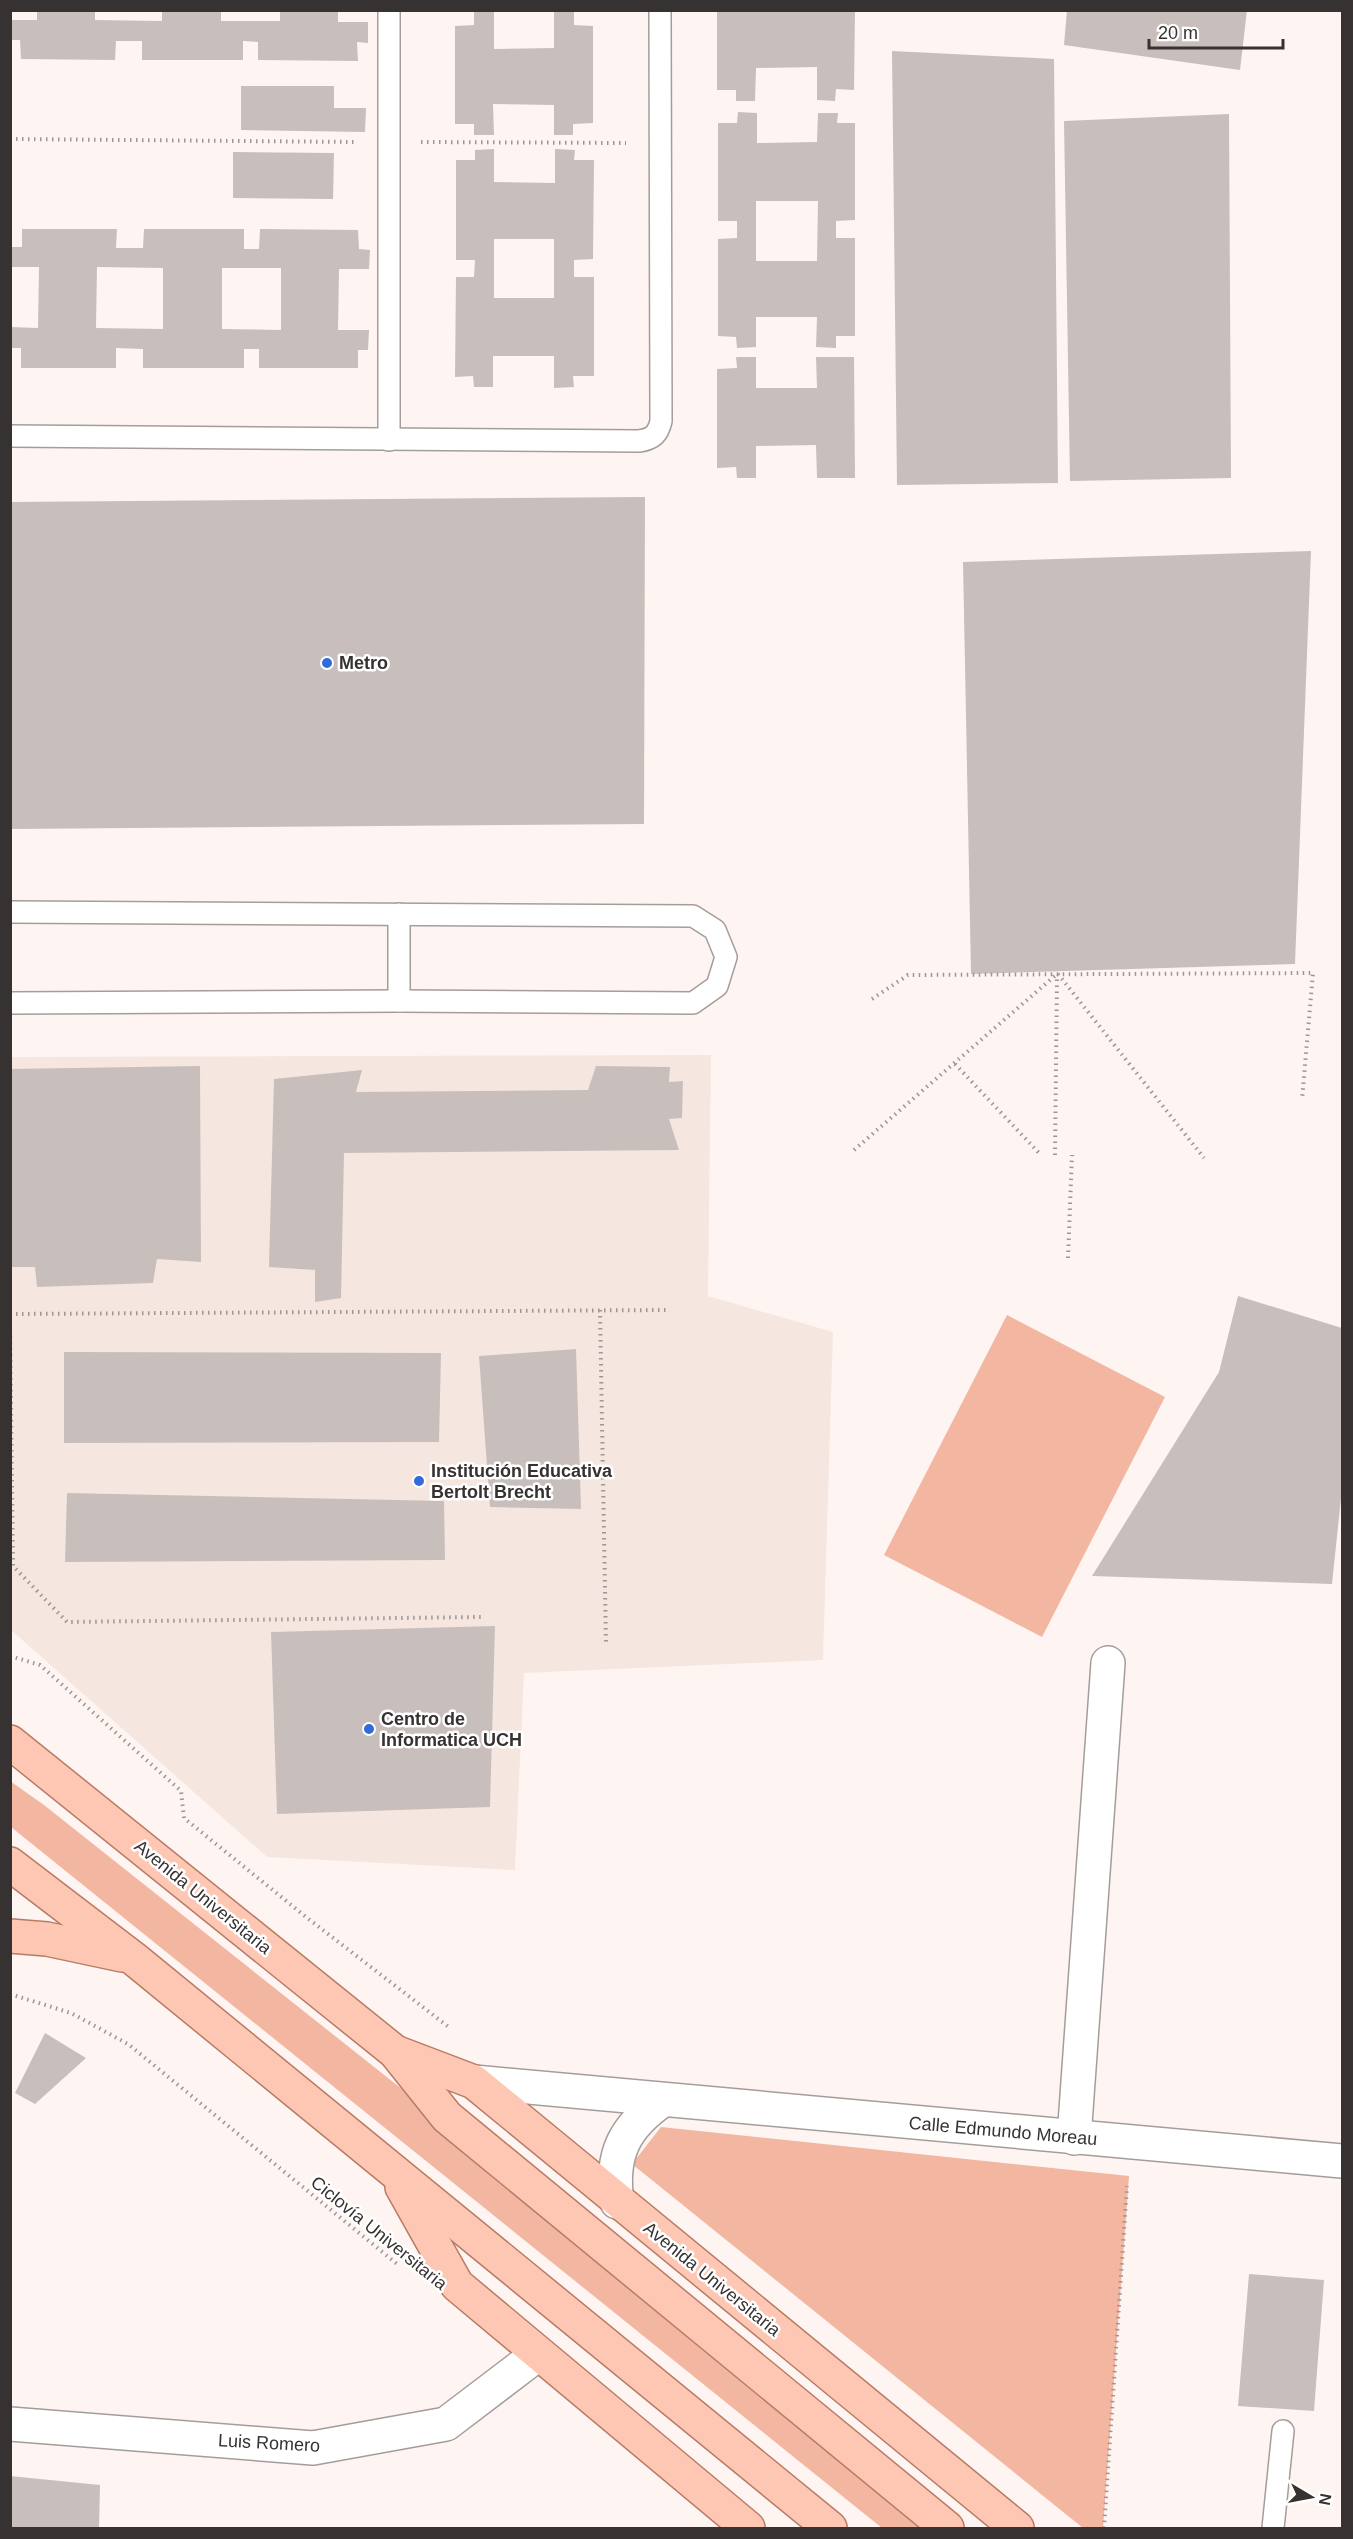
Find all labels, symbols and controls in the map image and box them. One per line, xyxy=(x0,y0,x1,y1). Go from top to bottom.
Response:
scale bar xyxy=(1149,12,1282,50)
text: 20 m xyxy=(1158,23,1198,43)
place label: Metro xyxy=(339,653,388,673)
marker: Metro xyxy=(320,656,334,670)
place label: Institución Educativa Bertolt Brecht xyxy=(431,1461,613,1502)
marker: Institución Educativa Bertolt Brecht xyxy=(412,1474,426,1488)
place label: Centro de Informatica UCH xyxy=(381,1709,522,1750)
marker: Centro de Informatica UCH xyxy=(362,1722,376,1736)
street label: Avenida Universitaria xyxy=(131,1836,276,1959)
street label: Calle Edmundo Moreau xyxy=(908,2113,1098,2149)
street label: Ciclovía Universitaria xyxy=(307,2172,452,2295)
street label: Avenida Universitaria xyxy=(640,2218,785,2341)
street label: Luis Romero xyxy=(218,2430,320,2456)
north arrow xyxy=(1281,2467,1341,2527)
text: N xyxy=(1316,2492,1335,2507)

